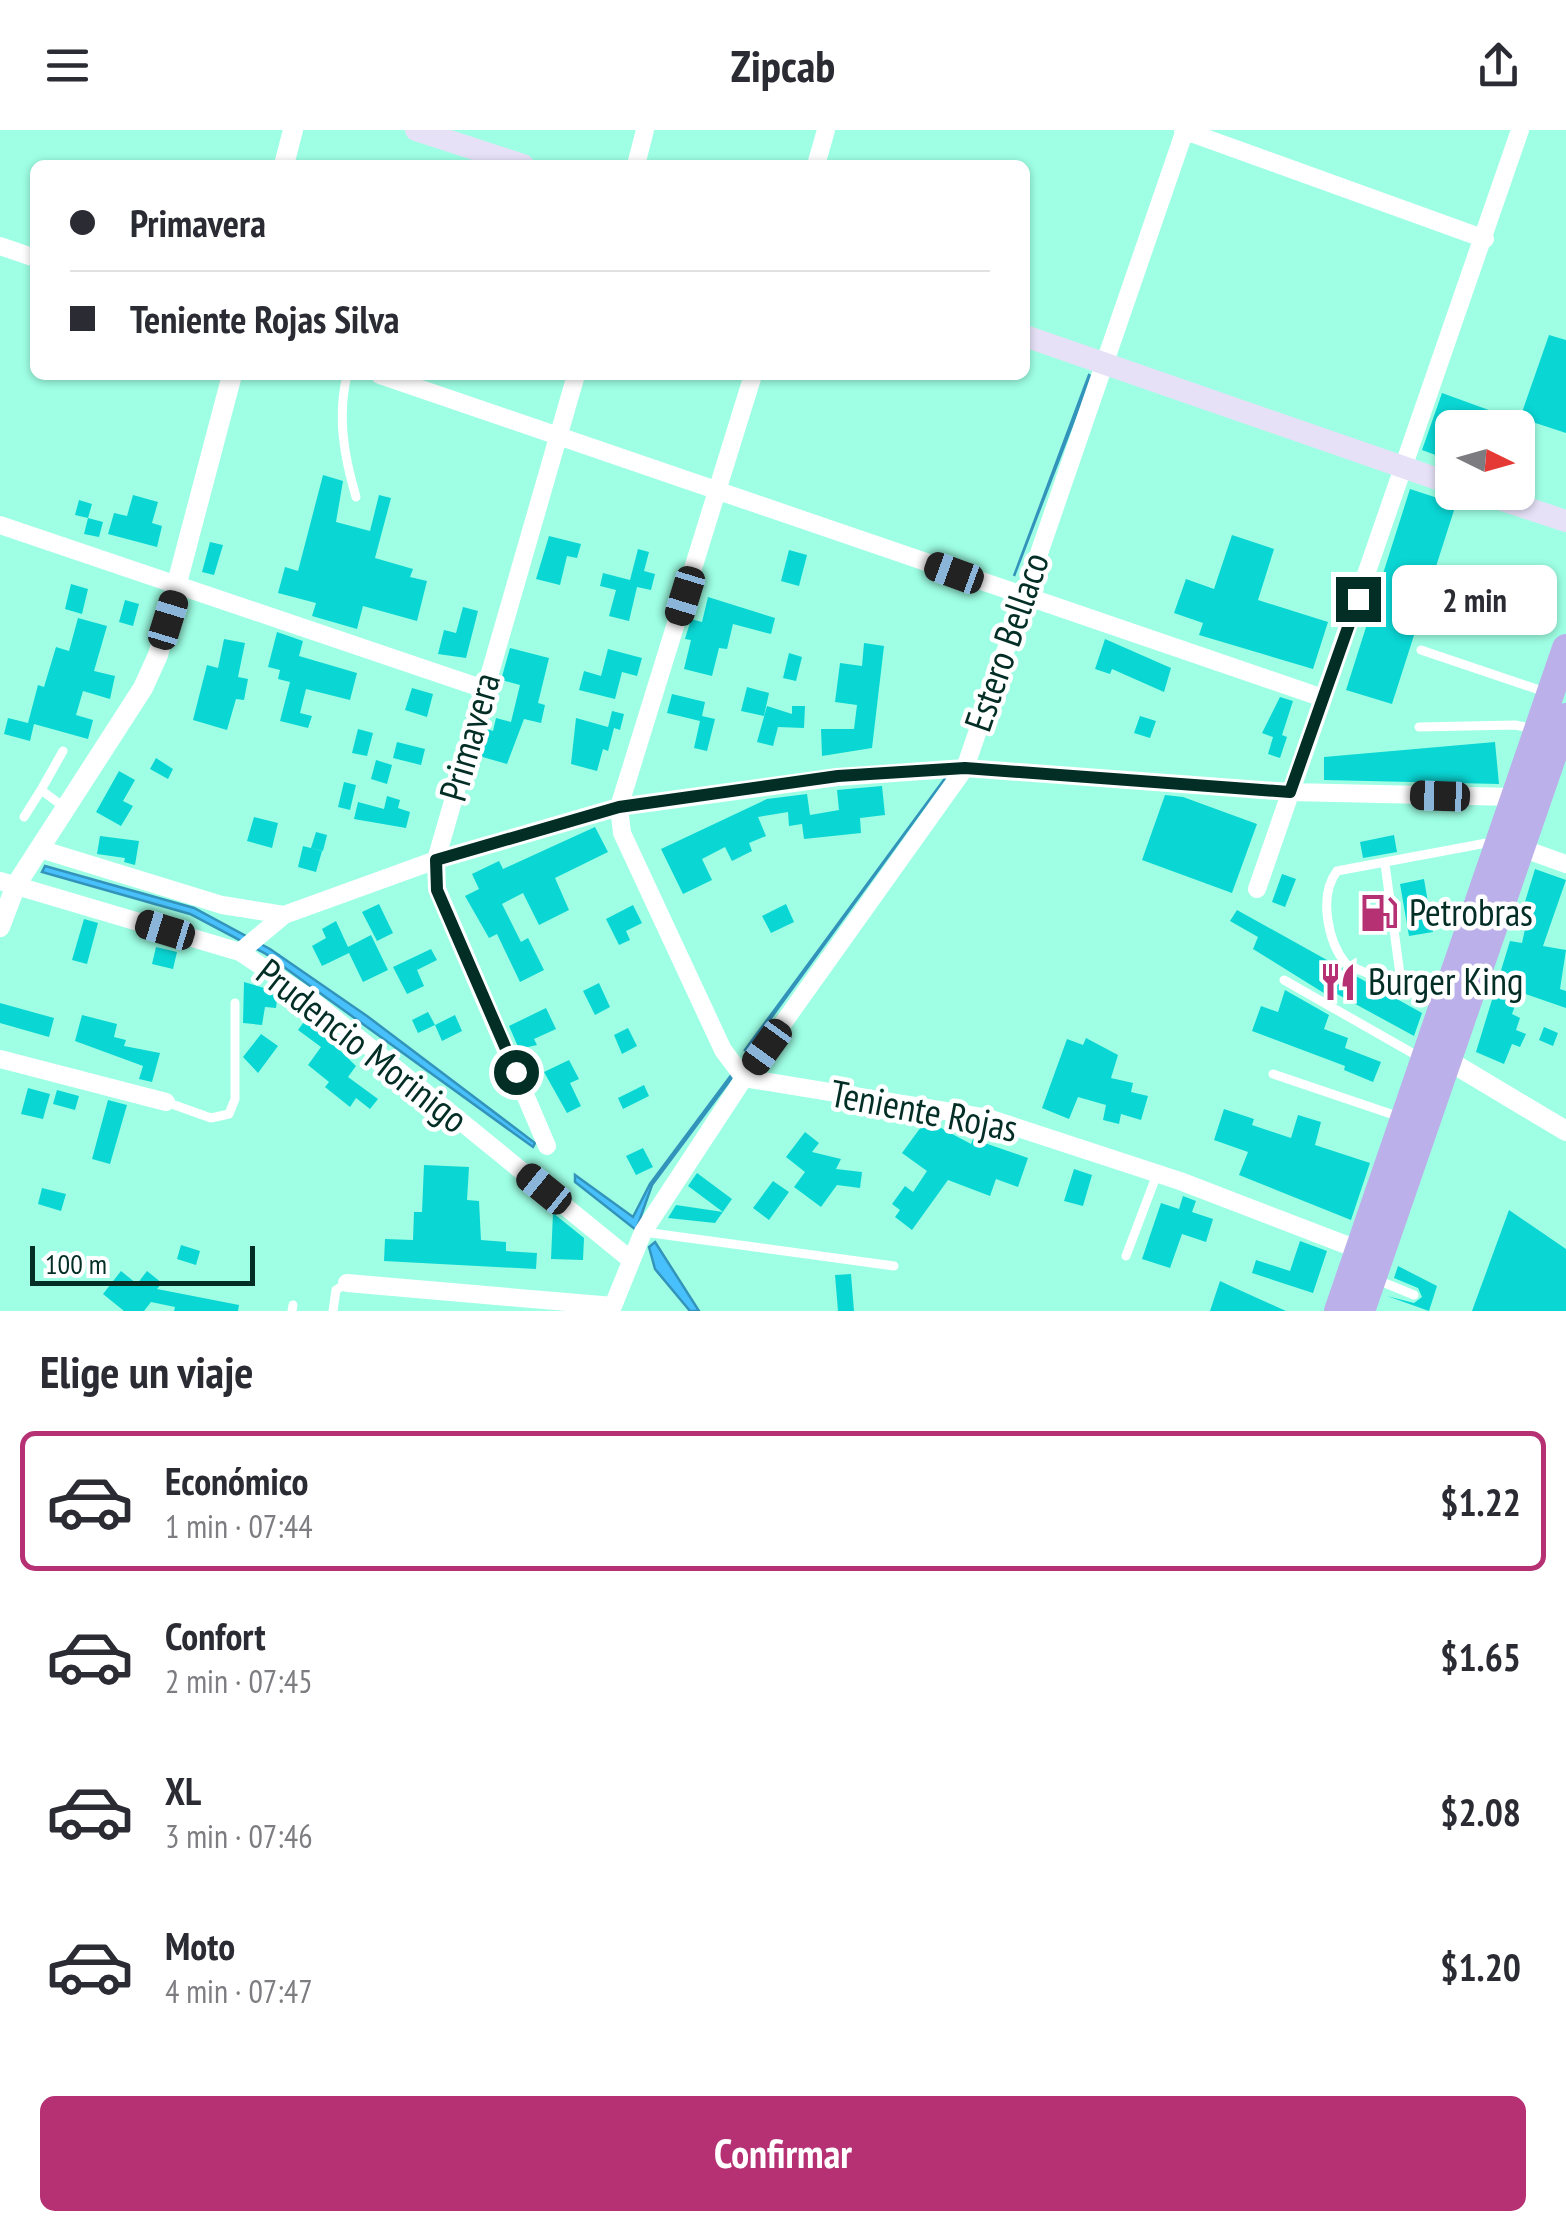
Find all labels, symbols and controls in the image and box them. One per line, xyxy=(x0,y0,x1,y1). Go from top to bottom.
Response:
text: Zipcab xyxy=(731,36,835,94)
icon: menu xyxy=(40,38,95,93)
icon: share xyxy=(1471,38,1526,93)
text: Primavera xyxy=(130,198,266,247)
text: Teniente Rojas Silva xyxy=(130,294,400,343)
north arrow xyxy=(1435,410,1535,510)
map controls xyxy=(1435,410,1535,510)
street label: Estero Bellaco xyxy=(952,546,1059,737)
car xyxy=(921,549,987,597)
car xyxy=(662,563,708,629)
callout: 2 min xyxy=(1393,564,1558,634)
route end xyxy=(1336,577,1381,622)
text: 2 min xyxy=(1442,579,1507,621)
car xyxy=(145,587,191,653)
street label: Primavera xyxy=(427,667,510,806)
car xyxy=(1409,780,1471,812)
place label: Petrobras xyxy=(1409,887,1533,936)
fuel station icon: Petrobras xyxy=(1358,892,1400,934)
car xyxy=(132,907,198,953)
street label: Prudencio Morinigo xyxy=(247,947,479,1143)
place label: Burger King xyxy=(1368,956,1523,1005)
restaurant icon: Burger King xyxy=(1317,961,1359,1003)
car xyxy=(737,1014,797,1080)
route start xyxy=(494,1050,539,1095)
street label: Teniente Rojas xyxy=(827,1067,1022,1152)
car xyxy=(511,1158,577,1220)
scale bar xyxy=(30,1241,255,1286)
text: 100 m xyxy=(45,1245,107,1282)
text: Elige un viaje xyxy=(40,1342,254,1400)
icon: car xyxy=(45,1456,135,1546)
text: Económico xyxy=(165,1456,309,1505)
text: $1.22 xyxy=(1440,1477,1521,1526)
text: 1 min · 07:44 xyxy=(165,1505,313,1547)
icon: car xyxy=(45,1611,135,1701)
text: Confort xyxy=(165,1611,265,1660)
text: $1.65 xyxy=(1440,1632,1521,1681)
text: 2 min · 07:45 xyxy=(165,1660,313,1702)
icon: car xyxy=(45,1766,135,1856)
text: XL xyxy=(165,1766,201,1815)
text: $2.08 xyxy=(1440,1787,1521,1836)
text: 3 min · 07:46 xyxy=(165,1815,313,1857)
icon: car xyxy=(45,1921,135,2011)
text: Moto xyxy=(165,1921,235,1970)
text: $1.20 xyxy=(1440,1942,1521,1991)
text: 4 min · 07:47 xyxy=(165,1970,313,2012)
button: Confirmar xyxy=(40,2096,1526,2211)

